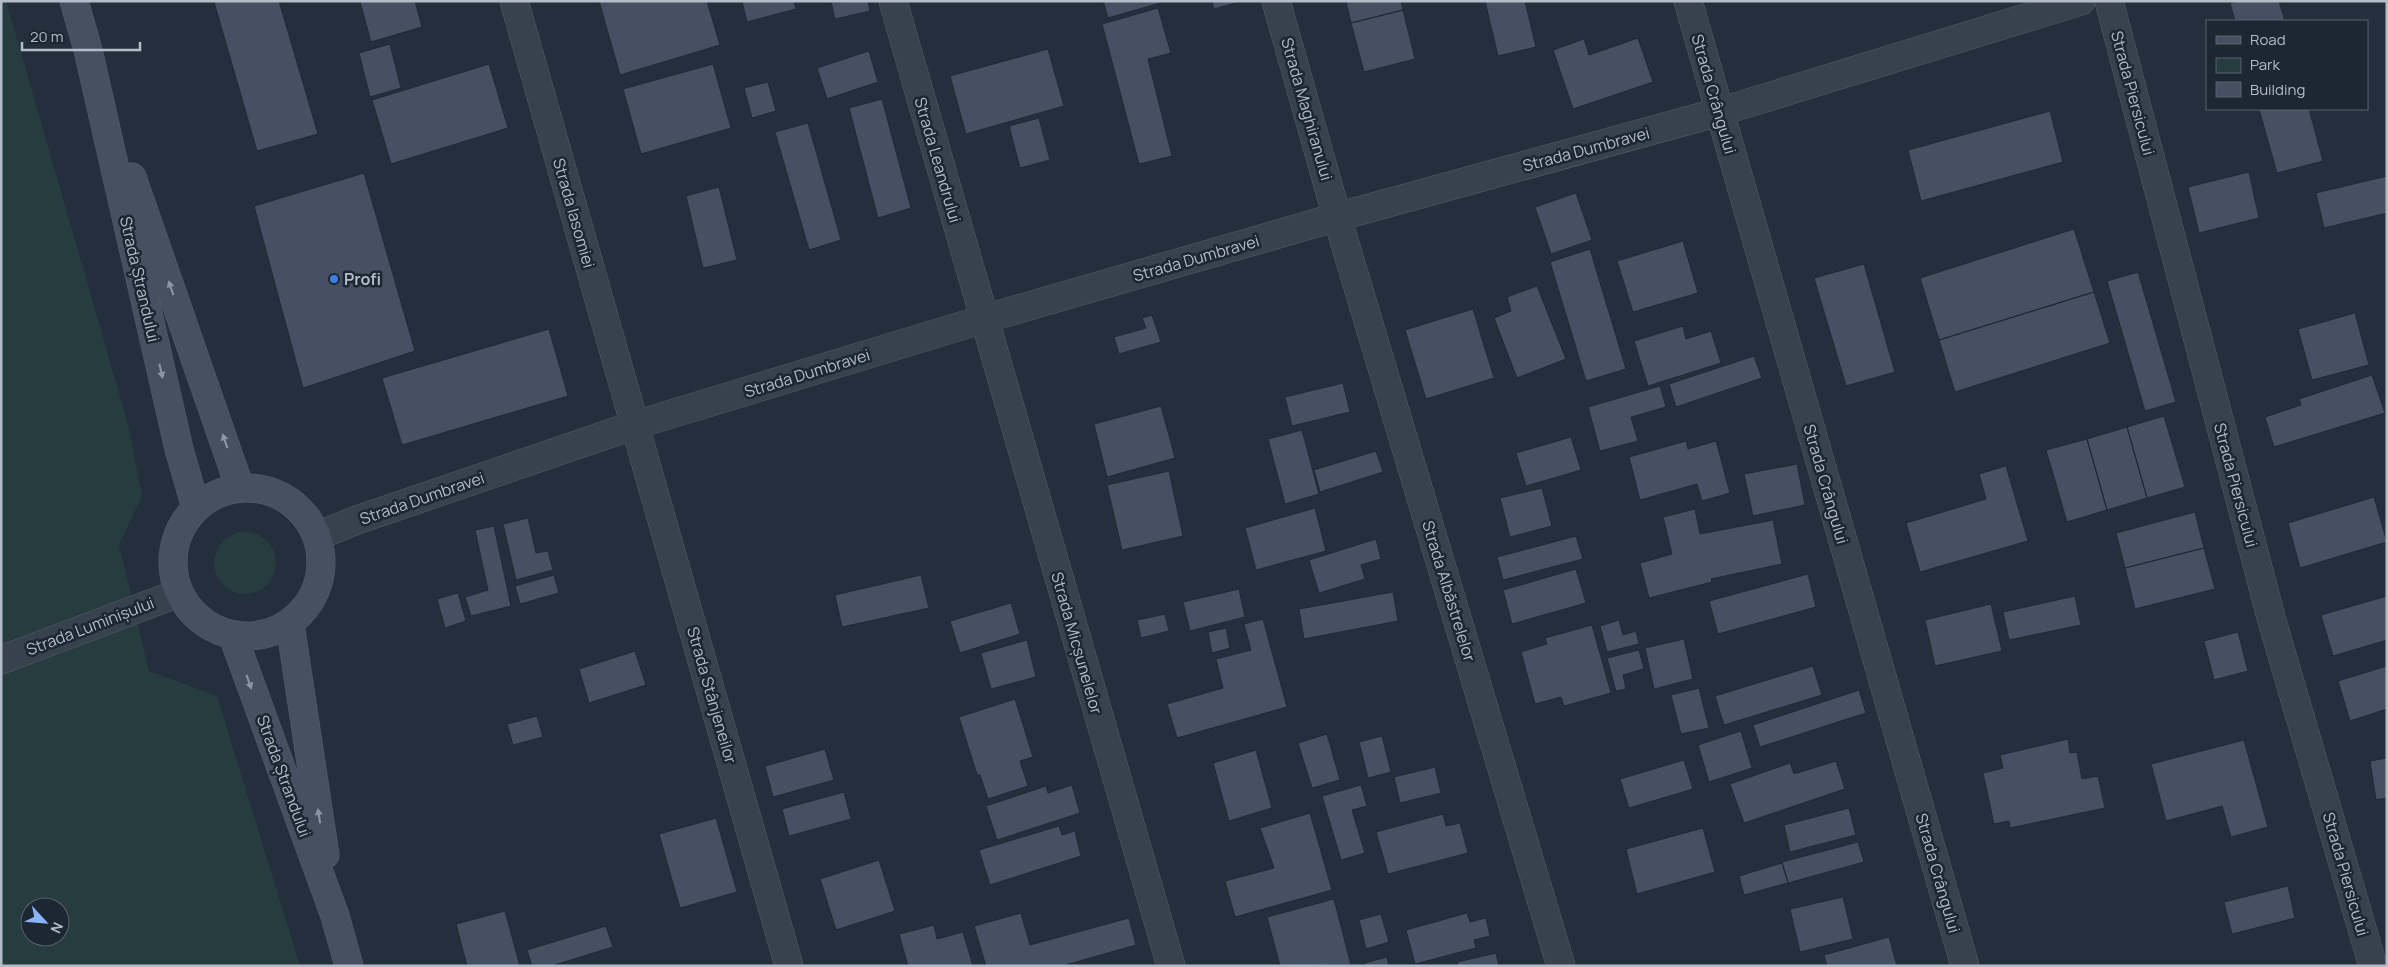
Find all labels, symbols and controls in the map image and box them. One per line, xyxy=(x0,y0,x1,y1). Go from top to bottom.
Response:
scale bar xyxy=(22,20,140,52)
legend xyxy=(2206,20,2368,110)
text: 20 m xyxy=(30,26,63,47)
street label: Strada Piersicului xyxy=(2106,28,2160,158)
text: Road xyxy=(2250,29,2286,50)
street label: Strada Crângului xyxy=(1686,32,1742,156)
street label: Strada Maghiranului xyxy=(1276,35,1338,183)
text: Park xyxy=(2250,54,2280,75)
text: Building xyxy=(2250,79,2305,100)
street label: Strada Leandrului xyxy=(910,95,966,225)
street label: Strada Dumbravei xyxy=(1520,122,1652,176)
street label: Strada Iasomiei xyxy=(548,156,600,270)
street label: Strada Ștrandului xyxy=(115,214,165,344)
street label: Strada Dumbravei xyxy=(1130,229,1262,287)
place label: Profi xyxy=(344,268,381,290)
marker: Profi xyxy=(328,273,340,285)
one-way arrow xyxy=(167,280,175,295)
street label: Strada Dumbravei xyxy=(741,343,873,403)
one-way arrow xyxy=(157,363,165,378)
street label: Strada Piersicului xyxy=(2209,420,2263,550)
street label: Strada Crângului xyxy=(1798,422,1854,546)
one-way arrow xyxy=(220,434,228,449)
street label: Strada Dumbravei xyxy=(357,466,487,530)
street label: Strada Albăstrelelor xyxy=(1417,518,1481,664)
street label: Strada Micșunelelor xyxy=(1046,569,1108,717)
street label: Strada Luminișului xyxy=(23,591,157,661)
street label: Strada Stânjeneilor xyxy=(682,624,742,766)
one-way arrow xyxy=(245,675,253,690)
street label: Strada Ștrandului xyxy=(252,712,316,840)
one-way arrow xyxy=(315,807,323,823)
street label: Strada Piersicului xyxy=(2318,810,2374,938)
street label: Strada Crângului xyxy=(1910,811,1966,935)
north arrow xyxy=(20,897,70,947)
text: N xyxy=(46,919,68,937)

